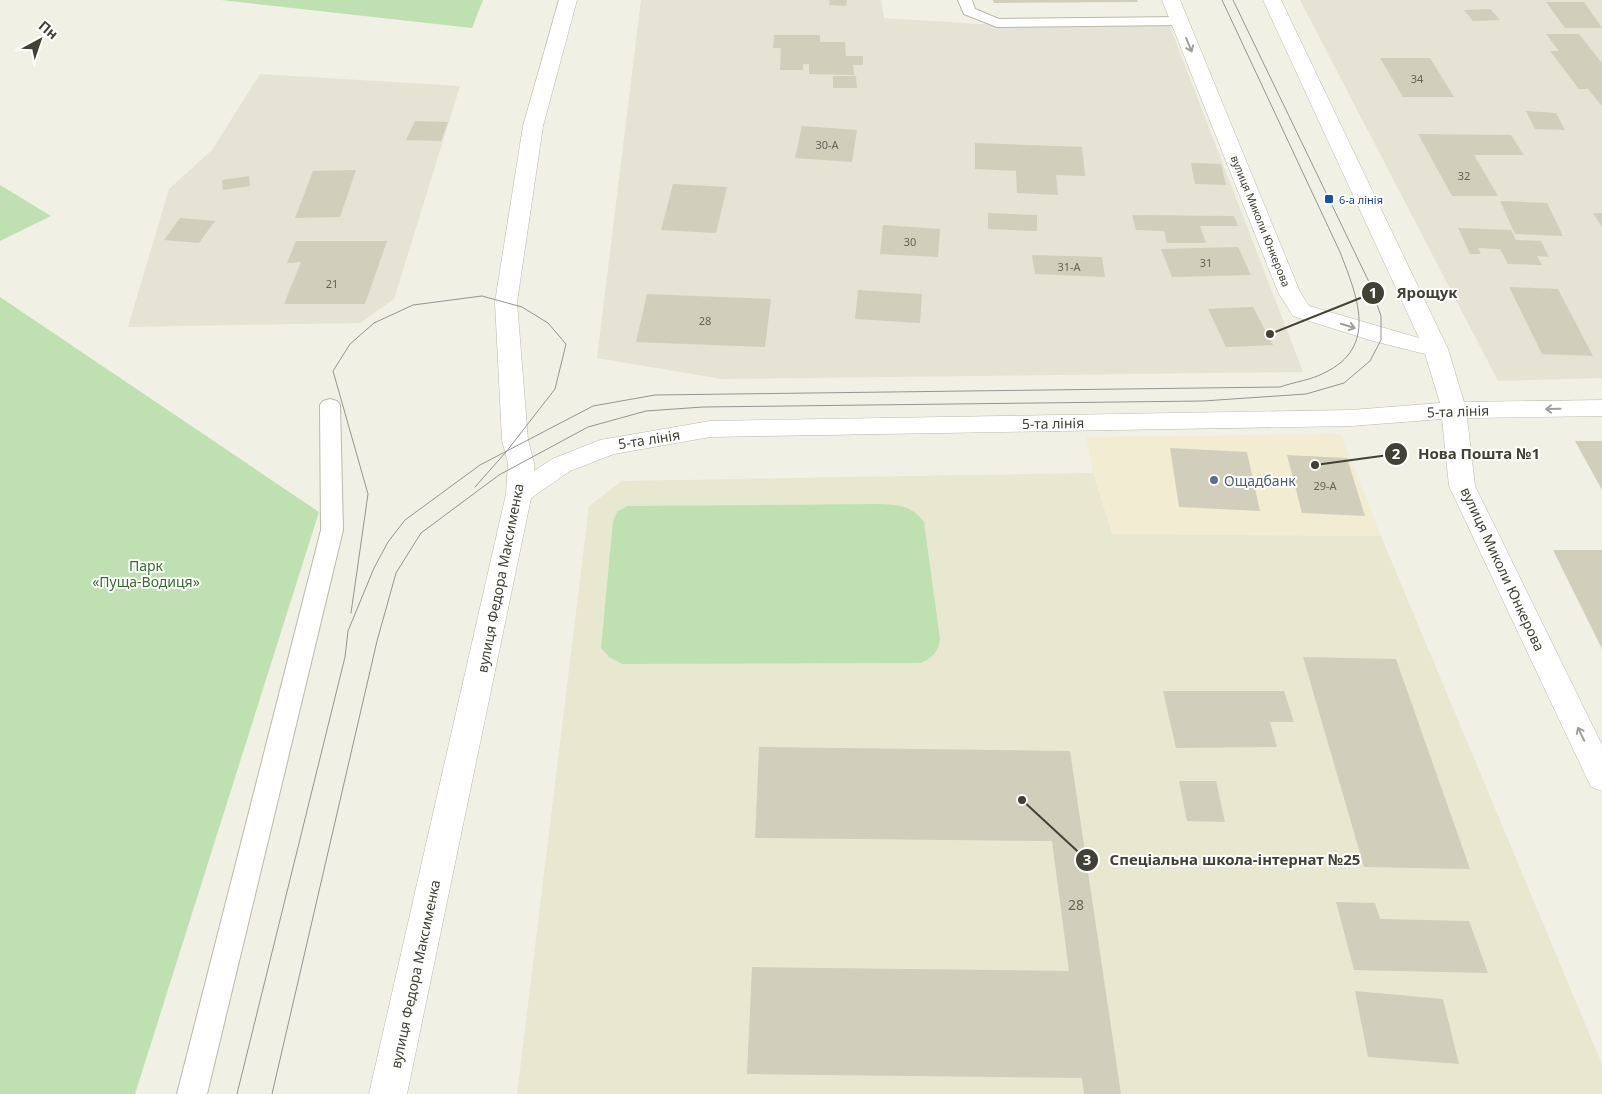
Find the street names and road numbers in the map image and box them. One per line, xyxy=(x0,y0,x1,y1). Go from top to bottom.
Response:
street label: вулиця Миколи Юнкерова xyxy=(1228,153,1294,289)
street label: 5-та лінія xyxy=(1427,400,1489,422)
street label: 5-та лінія xyxy=(1022,413,1084,433)
street label: 5-та лінія xyxy=(617,425,681,453)
street label: вулиця Федора Максименка xyxy=(472,482,528,674)
street label: вулиця Миколи Юнкерова xyxy=(1457,484,1549,654)
street label: вулиця Федора Максименка xyxy=(386,878,444,1070)

